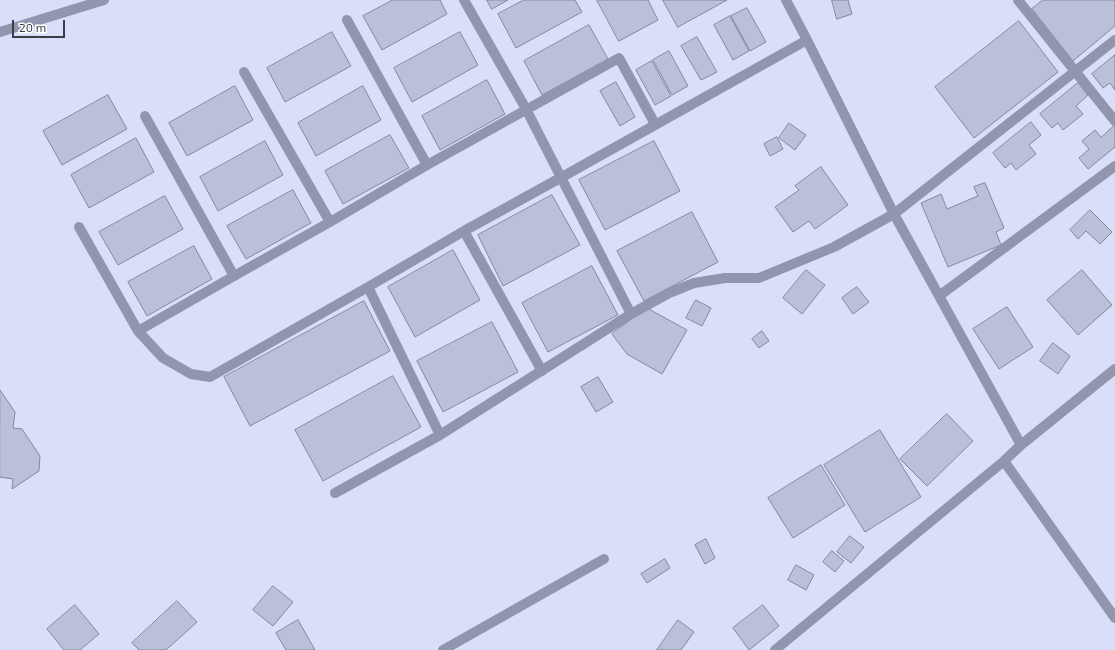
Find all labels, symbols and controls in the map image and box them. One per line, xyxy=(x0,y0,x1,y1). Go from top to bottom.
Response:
scale bar xyxy=(14,12,67,38)
text: 20 m xyxy=(19,20,46,34)

